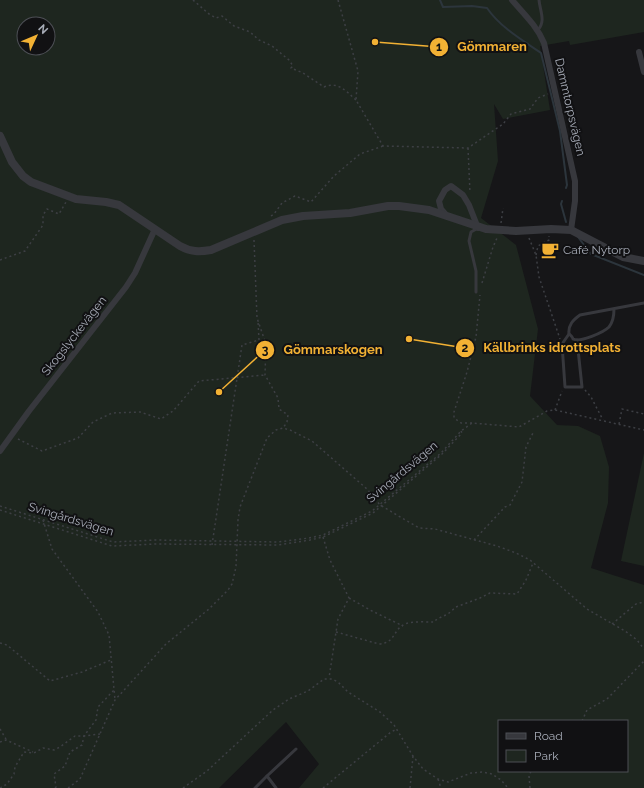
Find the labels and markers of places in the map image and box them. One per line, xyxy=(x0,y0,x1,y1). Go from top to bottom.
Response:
callout: Gömmaren xyxy=(429,34,535,59)
cafe icon: Café Nytorp xyxy=(540,240,560,260)
place label: Café Nytorp xyxy=(563,243,630,257)
callout: Källbrinks idrottsplats xyxy=(455,335,629,360)
callout: Gömmarskogen xyxy=(255,337,390,362)

